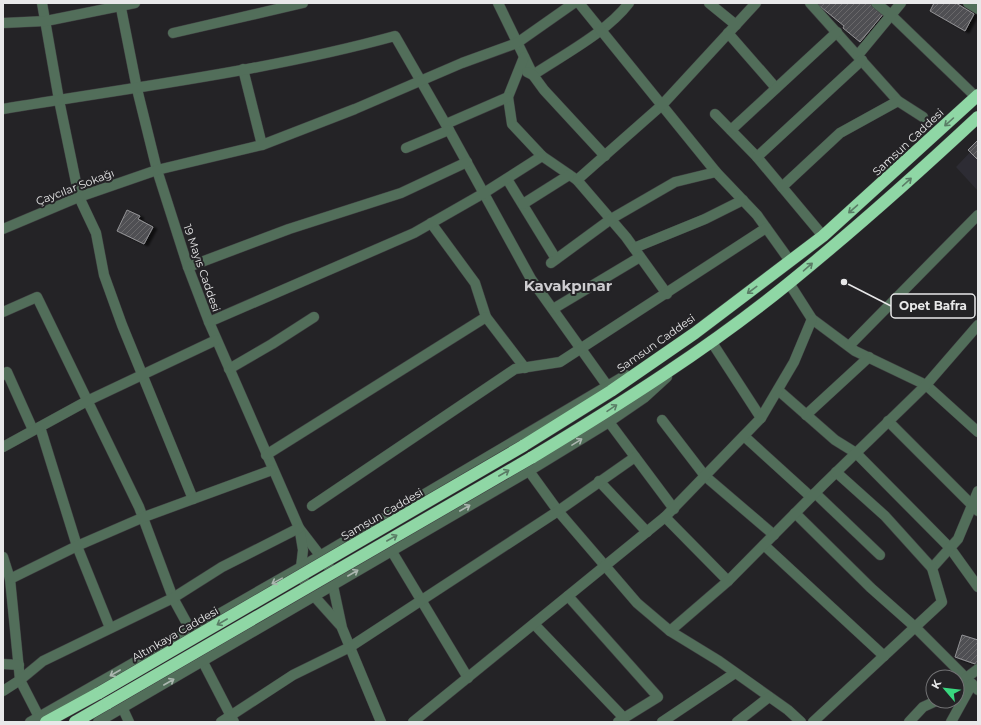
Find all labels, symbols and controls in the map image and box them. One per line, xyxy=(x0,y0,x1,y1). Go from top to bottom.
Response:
street label: Samsun Caddesi xyxy=(870,105,946,179)
one-way arrow xyxy=(944,117,954,126)
street label: Çaycılar Sokağı xyxy=(34,166,116,208)
one-way arrow xyxy=(902,178,912,187)
one-way arrow xyxy=(848,205,859,214)
street label: 19 Mayıs Caddesi xyxy=(180,222,224,314)
one-way arrow xyxy=(803,262,813,271)
district label: Kavakpınar xyxy=(524,276,613,295)
one-way arrow xyxy=(746,286,757,294)
callout: Opet Bafra xyxy=(891,294,975,318)
text: Opet Bafra xyxy=(899,298,967,313)
street label: Samsun Caddesi xyxy=(614,311,698,375)
one-way arrow xyxy=(606,404,617,412)
one-way arrow xyxy=(571,437,583,445)
one-way arrow xyxy=(498,469,510,477)
street label: Samsun Caddesi xyxy=(339,485,425,543)
one-way arrow xyxy=(459,503,471,511)
one-way arrow xyxy=(385,534,397,542)
one-way arrow xyxy=(347,569,358,577)
one-way arrow xyxy=(271,577,283,585)
street label: Altınkaya Caddesi xyxy=(129,604,221,664)
one-way arrow xyxy=(216,618,228,626)
one-way arrow xyxy=(109,669,121,677)
north arrow xyxy=(925,669,965,709)
one-way arrow xyxy=(162,677,174,685)
text: K xyxy=(928,677,945,691)

